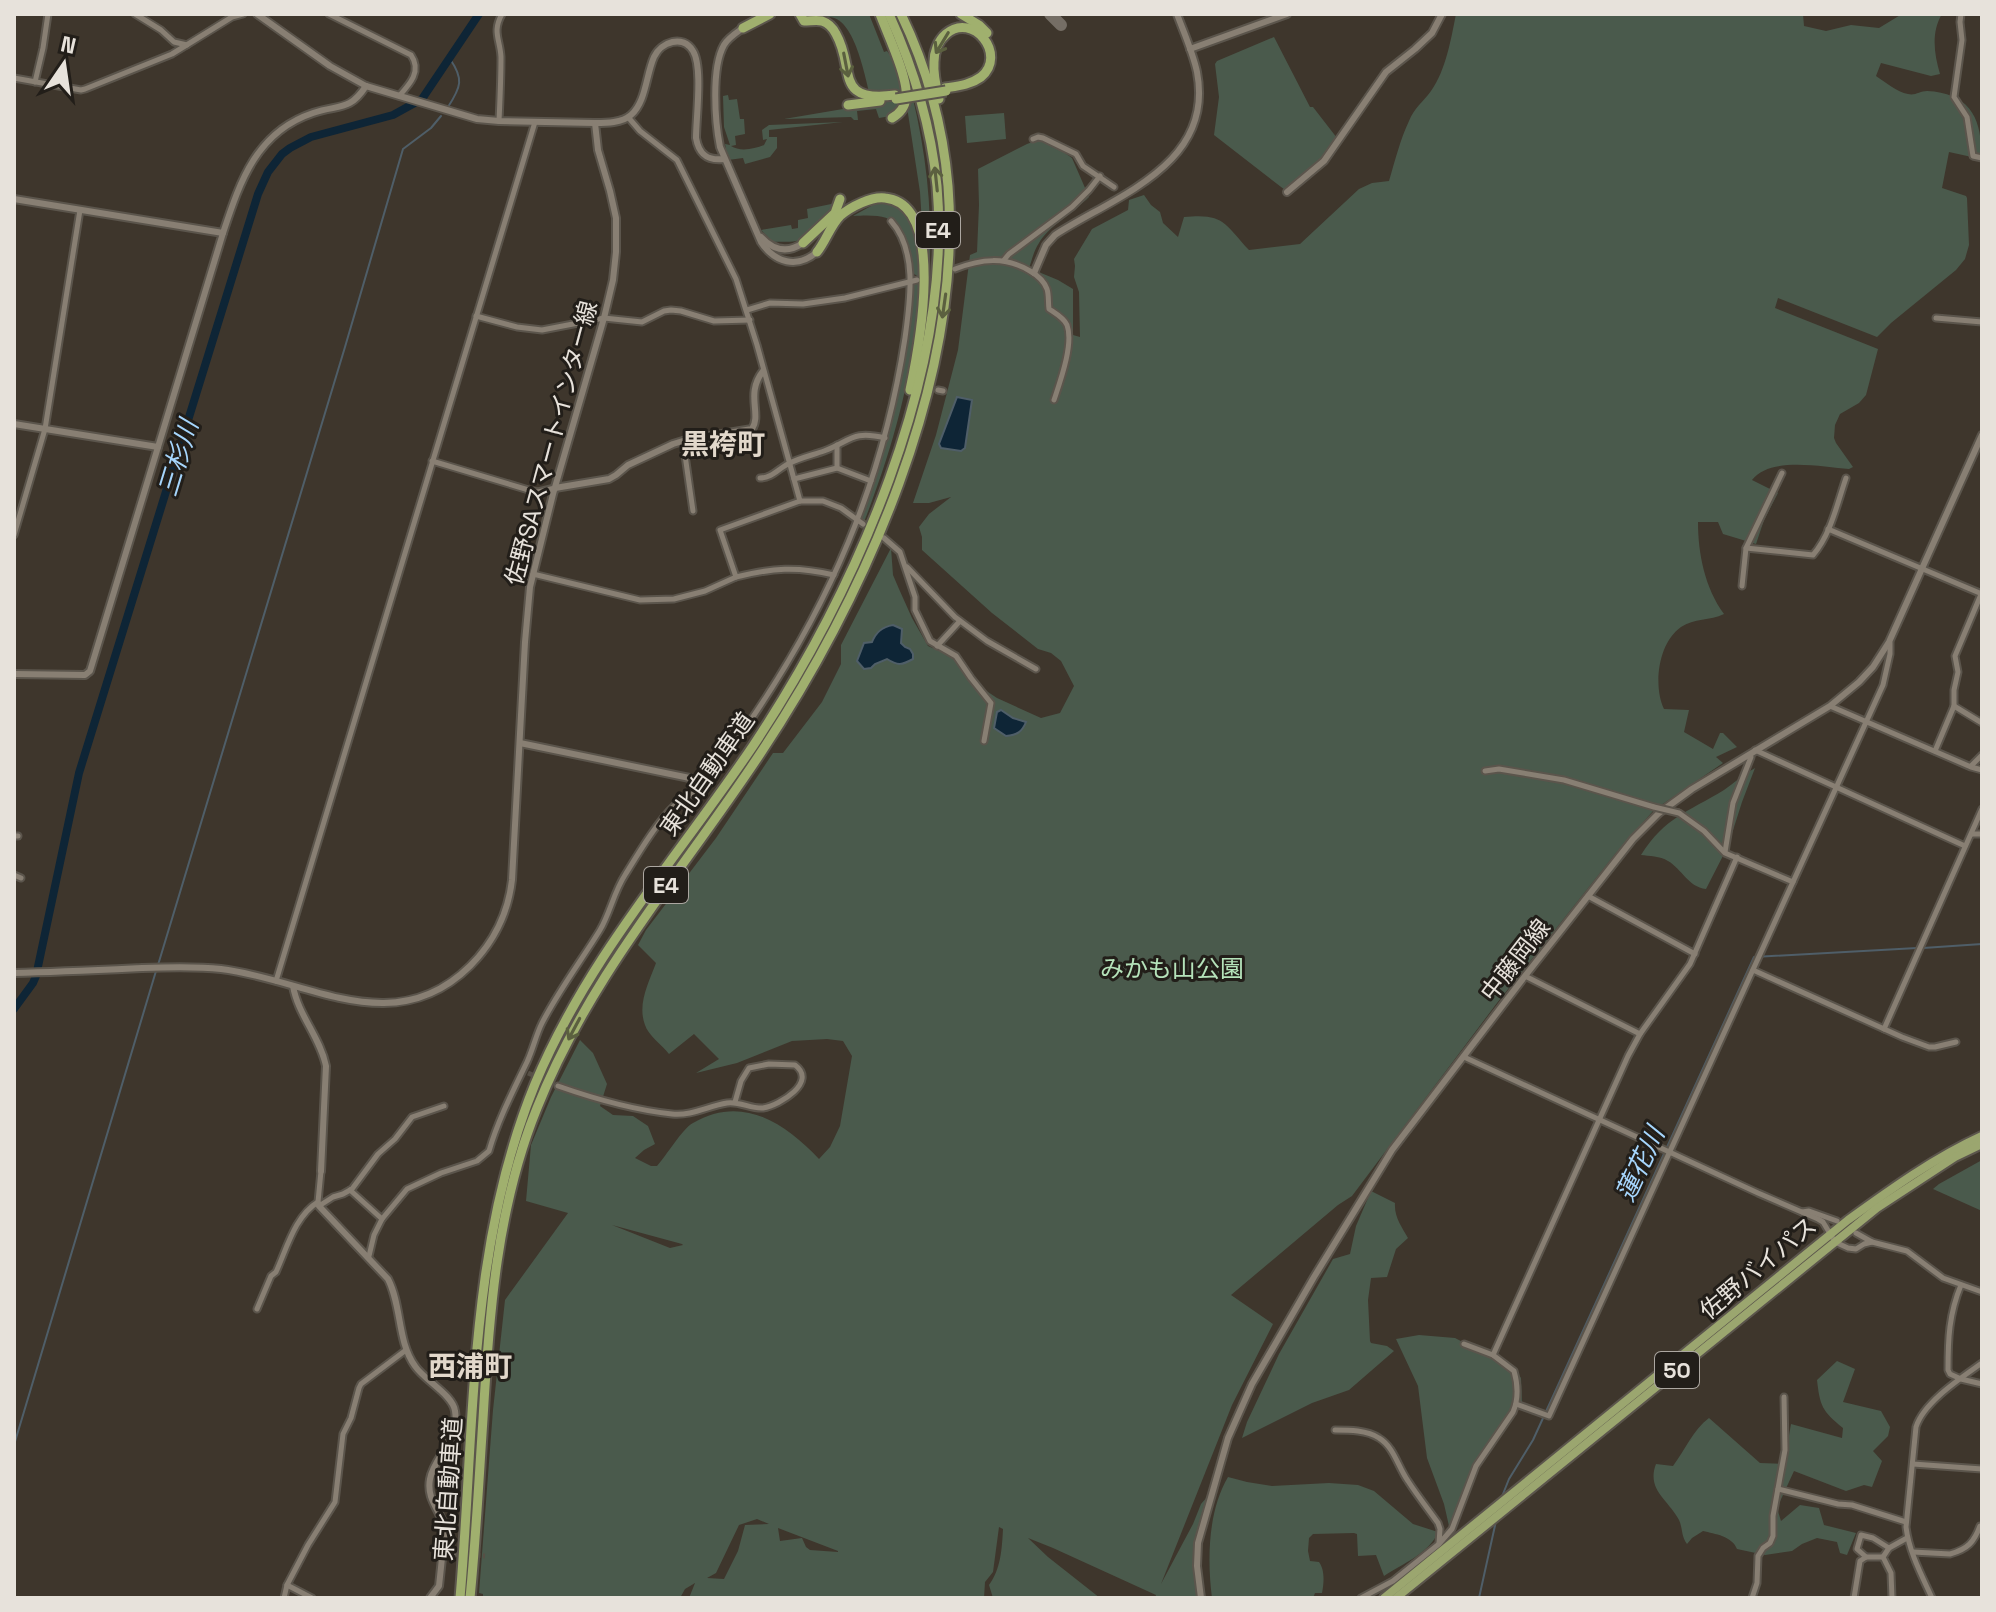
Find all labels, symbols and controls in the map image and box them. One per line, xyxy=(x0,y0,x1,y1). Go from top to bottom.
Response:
north arrow xyxy=(24,24,104,104)
text: N xyxy=(58,29,79,60)
one-way arrow xyxy=(934,32,950,54)
one-way arrow xyxy=(839,52,854,77)
one-way arrow xyxy=(928,166,943,193)
road number: E4 xyxy=(916,212,960,248)
one-way arrow xyxy=(936,293,951,318)
street label: 佐野SAスマートインター線 xyxy=(498,297,604,589)
water label: 三杉川 xyxy=(150,413,207,500)
district label: 黒袴町 xyxy=(681,426,765,462)
street label: 東北自動車道 xyxy=(653,706,761,842)
road number: E4 xyxy=(644,867,688,903)
street label: 中藤岡線 xyxy=(1473,913,1557,1007)
park label: みかも山公園 xyxy=(1100,953,1244,984)
one-way arrow xyxy=(565,1016,581,1040)
water label: 蓮花川 xyxy=(1608,1119,1673,1207)
street label: 佐野バイパス xyxy=(1693,1210,1823,1326)
district label: 西浦町 xyxy=(428,1348,512,1384)
road number: 50 xyxy=(1655,1352,1699,1388)
street label: 東北自動車道 xyxy=(428,1416,468,1562)

